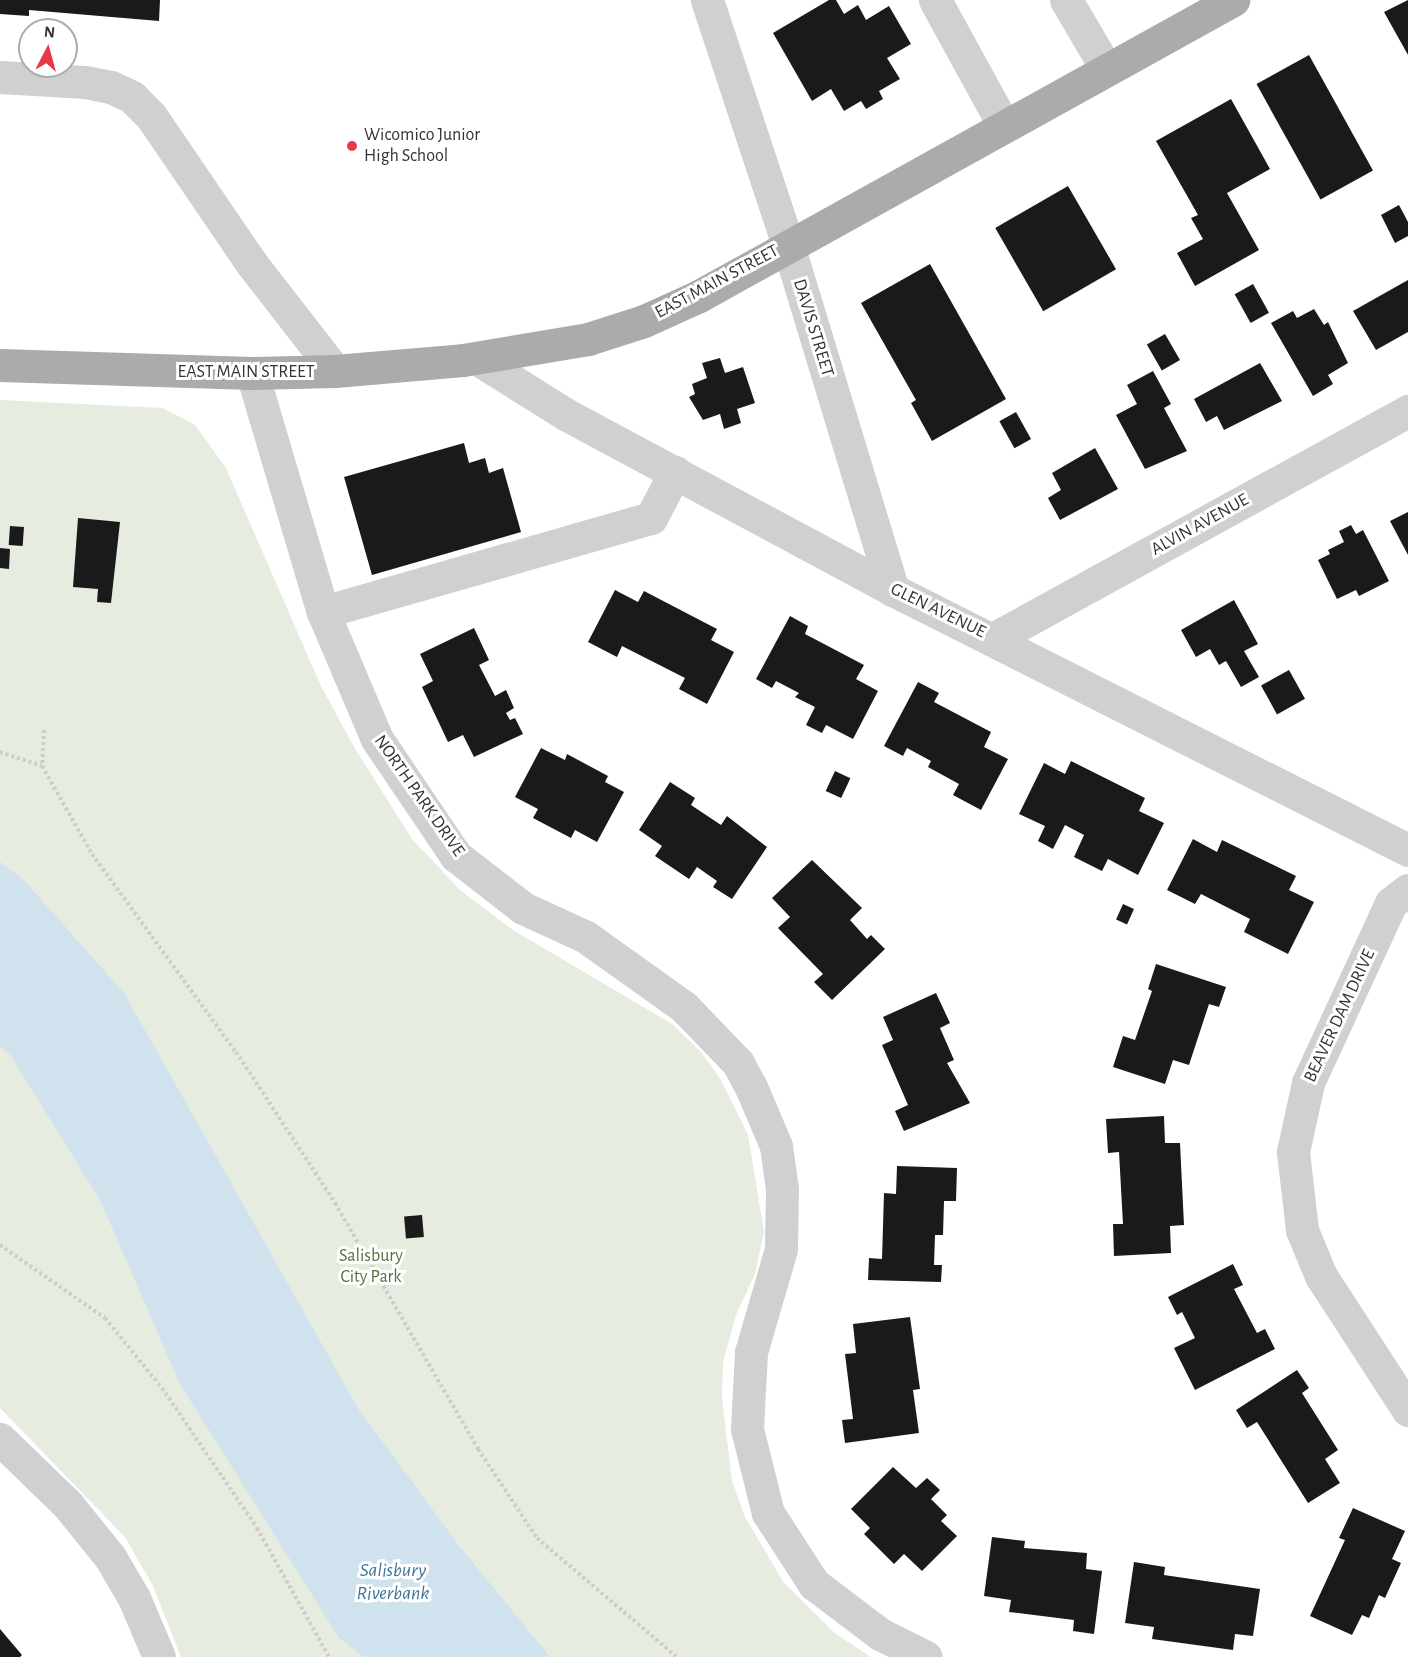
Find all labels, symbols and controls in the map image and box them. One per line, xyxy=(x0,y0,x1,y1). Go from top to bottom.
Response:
north arrow xyxy=(18,18,78,78)
text: N xyxy=(43,24,56,41)
place label: Wicomico Junior High School xyxy=(364,125,480,168)
marker: Wicomico Junior High School xyxy=(345,139,359,153)
street label: EAST MAIN STREET xyxy=(651,240,783,324)
street label: DAVIS STREET xyxy=(788,277,838,379)
street label: EAST MAIN STREET xyxy=(178,361,314,383)
street label: ALVIN AVENUE xyxy=(1147,489,1253,561)
street label: GLEN AVENUE xyxy=(887,579,989,643)
street label: NORTH PARK DRIVE xyxy=(369,731,469,861)
street label: BEAVER DAM DRIVE xyxy=(1300,946,1380,1086)
park label: Salisbury City Park xyxy=(339,1246,403,1288)
water label: Salisbury Riverbank xyxy=(356,1558,430,1605)

